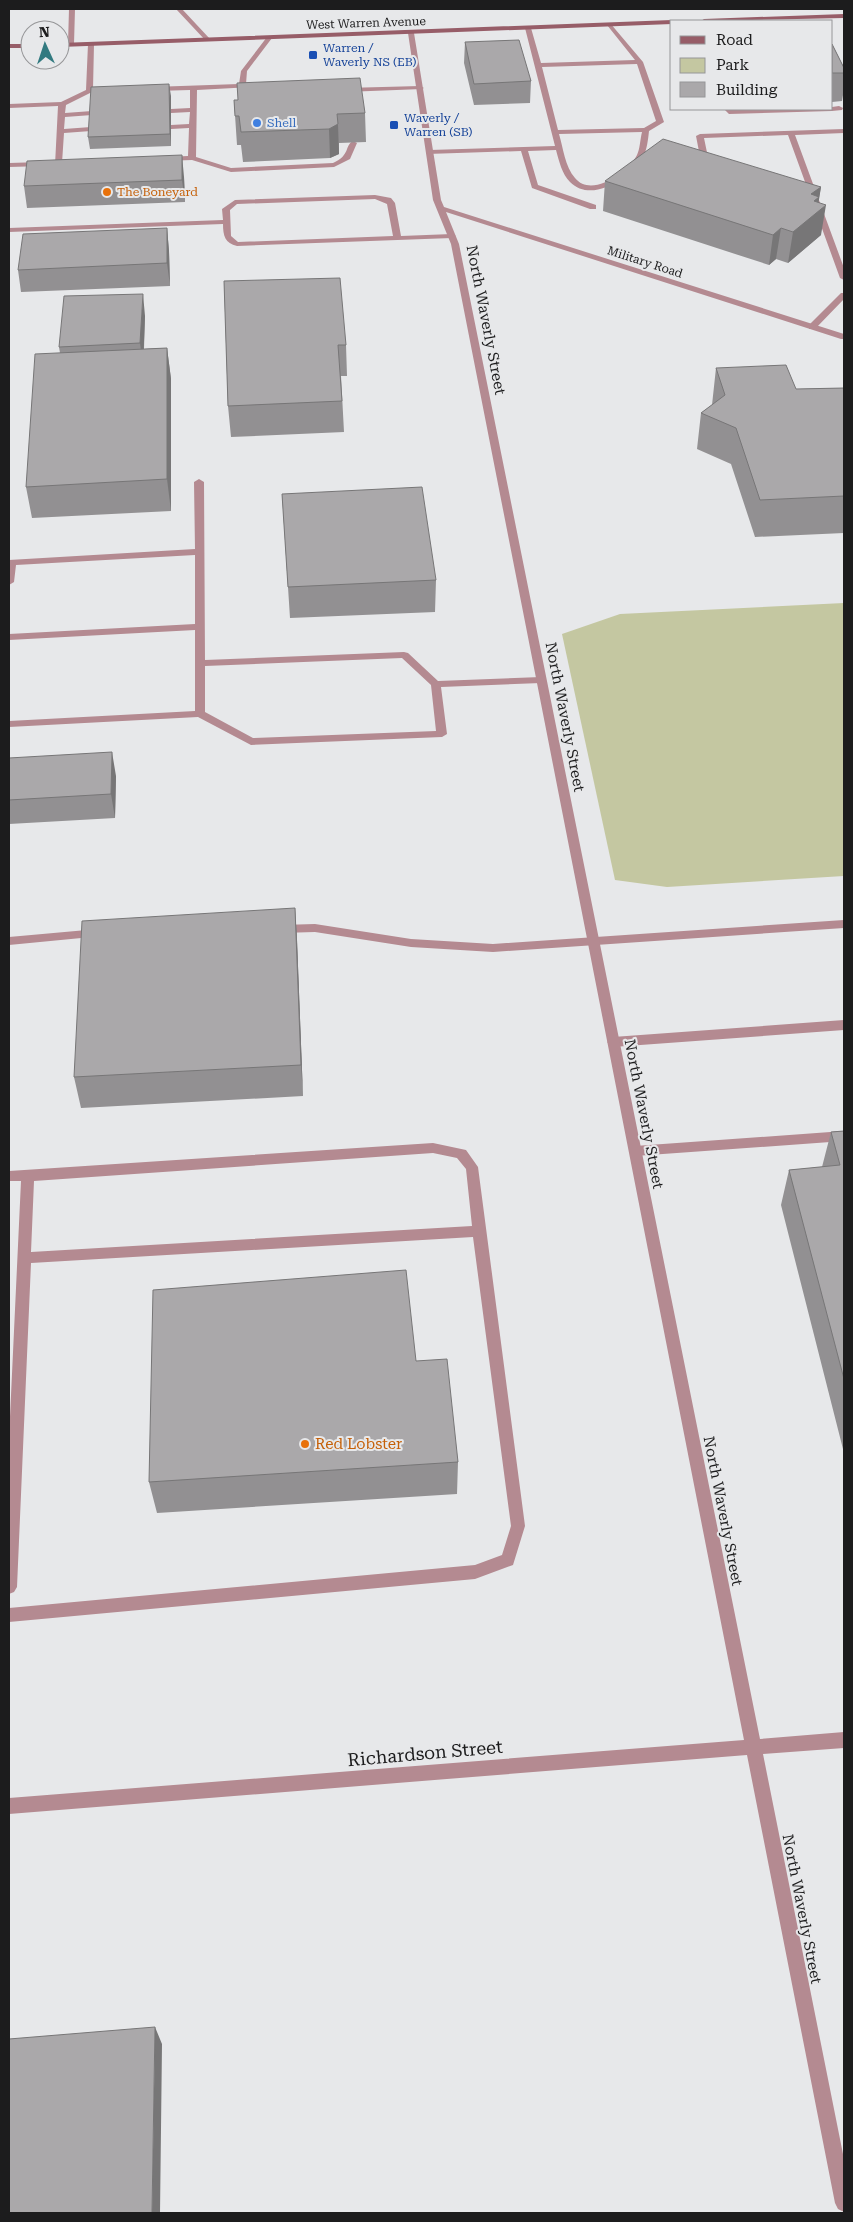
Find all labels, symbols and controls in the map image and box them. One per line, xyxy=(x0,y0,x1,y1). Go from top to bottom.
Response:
street label: West Warren Avenue xyxy=(306,14,427,32)
north arrow xyxy=(20,20,70,70)
legend xyxy=(670,20,833,110)
text: N xyxy=(39,24,50,40)
text: Road xyxy=(716,31,753,49)
place label: Warren / Waverly NS (EB) xyxy=(323,41,417,69)
marker: Warren / Waverly NS (EB) xyxy=(307,49,319,61)
text: Park xyxy=(716,56,750,74)
text: Building xyxy=(716,81,778,99)
place label: Waverly / Warren (SB) xyxy=(404,111,473,139)
place label: Shell xyxy=(267,116,296,130)
marker: Shell xyxy=(251,117,263,129)
marker: Waverly / Warren (SB) xyxy=(388,119,400,131)
place label: The Boneyard xyxy=(117,185,198,199)
marker: The Boneyard xyxy=(101,186,113,198)
street label: Military Road xyxy=(606,243,685,281)
street label: North Waverly Street xyxy=(463,244,509,397)
street label: North Waverly Street xyxy=(542,641,588,794)
street label: North Waverly Street xyxy=(621,1038,667,1191)
place label: Red Lobster xyxy=(315,1435,402,1453)
street label: North Waverly Street xyxy=(700,1435,746,1588)
marker: Red Lobster xyxy=(299,1438,311,1450)
street label: Richardson Street xyxy=(346,1736,504,1770)
street label: North Waverly Street xyxy=(779,1833,825,1986)

